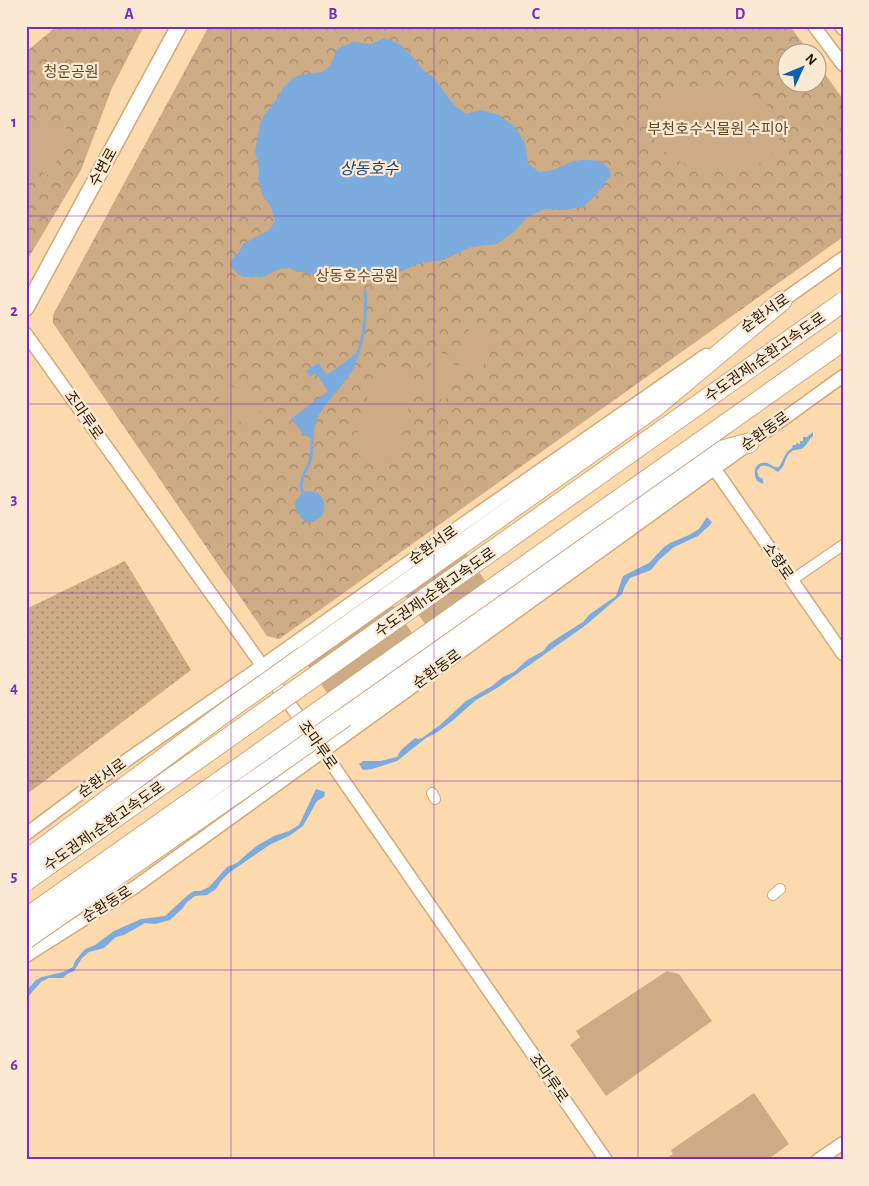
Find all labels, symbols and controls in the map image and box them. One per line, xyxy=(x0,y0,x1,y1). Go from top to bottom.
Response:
text: A xyxy=(124,6,134,22)
text: B xyxy=(328,6,338,22)
text: C xyxy=(532,6,541,22)
text: D xyxy=(735,6,746,22)
north arrow xyxy=(776,42,826,92)
text: N xyxy=(802,51,819,68)
park label: 청운공원 xyxy=(43,64,99,80)
text: 1 xyxy=(11,114,17,130)
park label: 부천호수식물원 수피아 xyxy=(648,120,788,137)
street label: 수변로 xyxy=(86,145,120,189)
water label: 상동호수 xyxy=(340,160,400,177)
park label: 상동호수공원 xyxy=(316,268,398,284)
street label: 순환서로 xyxy=(737,290,792,335)
text: 2 xyxy=(10,303,18,319)
street label: 수도권제1순환고속도로 xyxy=(701,309,828,405)
street label: 조마루로 xyxy=(62,388,106,442)
street label: 순환동로 xyxy=(737,407,792,454)
text: 3 xyxy=(11,491,18,507)
street label: 순환서로 xyxy=(405,522,460,567)
street label: 소향로 xyxy=(760,539,796,583)
street label: 수도권제1순환고속도로 xyxy=(371,544,498,640)
street label: 순환동로 xyxy=(409,645,464,692)
text: 4 xyxy=(10,680,18,696)
street label: 조마루로 xyxy=(296,718,340,772)
street label: 순환서로 xyxy=(74,754,129,801)
street label: 수도권제1순환고속도로 xyxy=(40,778,167,874)
text: 5 xyxy=(11,868,18,884)
street label: 순환동로 xyxy=(79,882,135,925)
street label: 조마루로 xyxy=(527,1051,571,1105)
text: 6 xyxy=(10,1057,18,1073)

